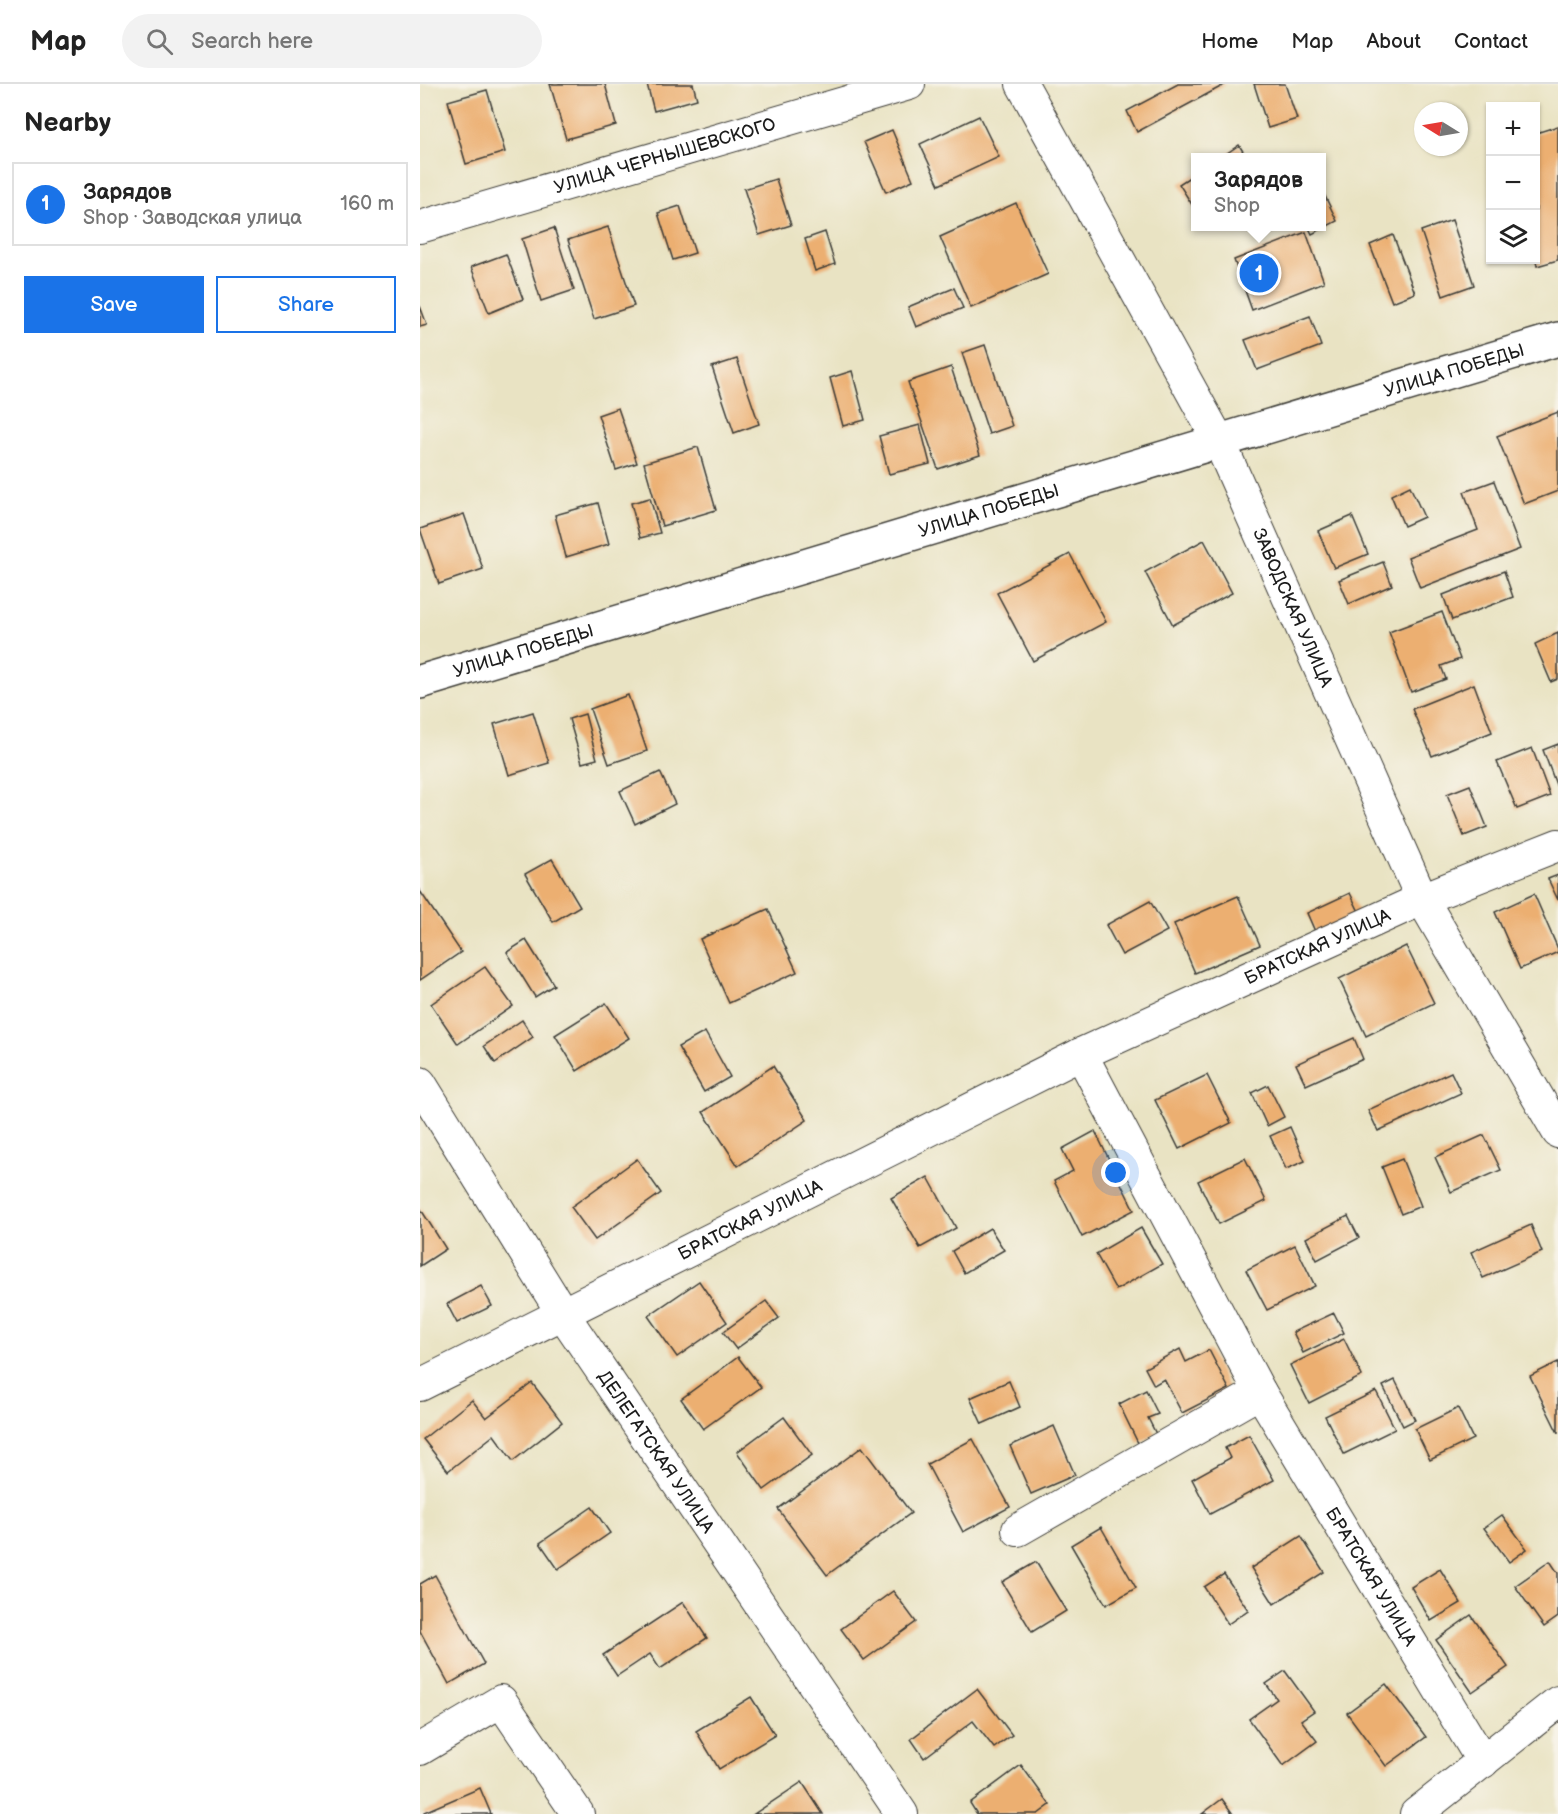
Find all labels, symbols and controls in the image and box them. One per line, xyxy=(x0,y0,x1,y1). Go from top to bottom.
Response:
search box xyxy=(122,14,542,68)
text: Map xyxy=(30,25,86,58)
icon: search xyxy=(143,25,176,58)
text: Search here xyxy=(191,28,313,55)
text: Home xyxy=(1201,29,1258,54)
text: Map xyxy=(1291,29,1333,54)
text: About xyxy=(1366,29,1421,54)
text: Contact xyxy=(1454,29,1528,54)
north arrow xyxy=(1414,102,1468,156)
map controls xyxy=(1486,102,1540,264)
button: + xyxy=(1486,102,1540,156)
text: Nearby xyxy=(24,108,111,139)
street label: УЛИЦА ЧЕРНЫШЕВСКОГО xyxy=(552,113,778,198)
popup xyxy=(1191,153,1326,231)
button: − xyxy=(1486,156,1540,210)
text: Зарядов xyxy=(1214,167,1303,194)
text: Зарядов xyxy=(83,179,172,206)
text: 1 xyxy=(41,192,50,216)
text: 160 m xyxy=(340,192,394,216)
text: Shop xyxy=(1214,194,1260,218)
text: Shop · Заводская улица xyxy=(83,206,302,230)
button: layers xyxy=(1486,210,1540,264)
pin: 1 xyxy=(1240,250,1278,296)
button: Save xyxy=(24,276,204,333)
button: Share xyxy=(216,276,396,333)
street label: УЛИЦА ПОБЕДЫ xyxy=(1381,339,1527,401)
street label: УЛИЦА ПОБЕДЫ xyxy=(916,480,1062,542)
street label: ЗАВОДСКАЯ УЛИЦА xyxy=(1249,525,1337,690)
street label: УЛИЦА ПОБЕДЫ xyxy=(451,620,596,682)
street label: БРАТСКАЯ УЛИЦА xyxy=(1241,904,1394,989)
your location xyxy=(1101,1158,1130,1187)
street label: БРАТСКАЯ УЛИЦА xyxy=(675,1175,825,1265)
street label: ДЕЛЕГАТСКАЯ УЛИЦА xyxy=(594,1366,719,1537)
street label: БРАТСКАЯ УЛИЦА xyxy=(1322,1504,1421,1650)

